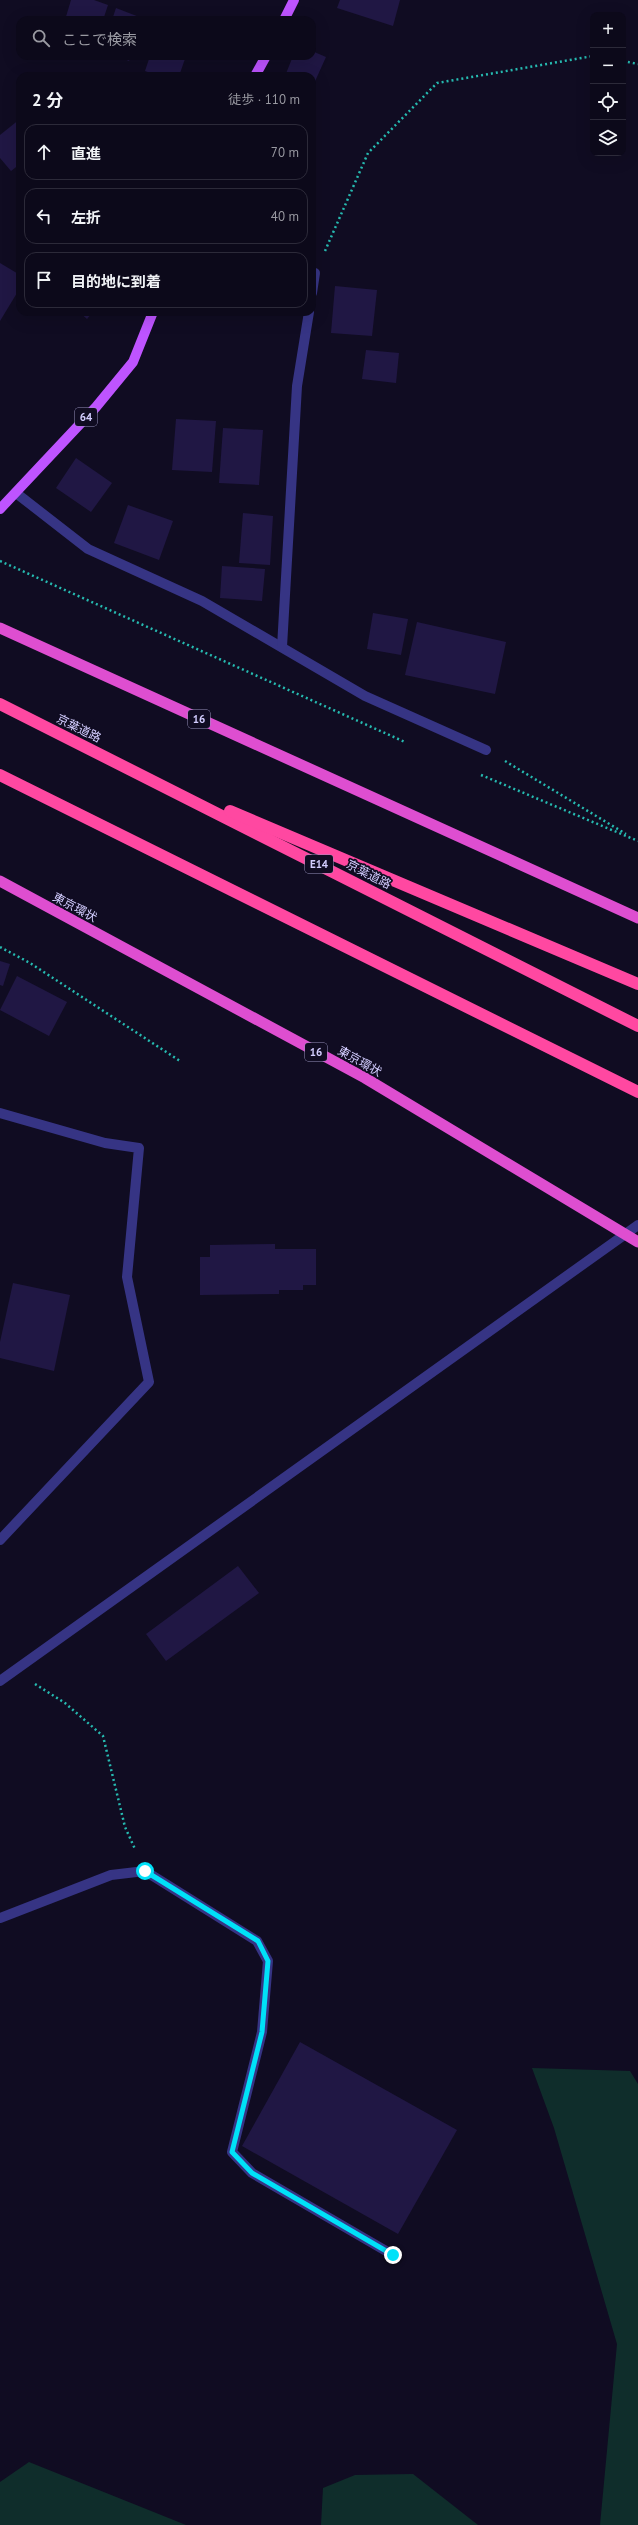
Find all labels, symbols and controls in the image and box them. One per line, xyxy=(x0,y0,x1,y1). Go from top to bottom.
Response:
map controls xyxy=(590,12,626,156)
button: + xyxy=(590,12,626,48)
search box xyxy=(16,16,316,60)
icon: search xyxy=(30,27,52,49)
text: ここで検索 xyxy=(62,30,137,49)
button: − xyxy=(590,48,626,84)
button: locate xyxy=(590,84,626,120)
text: 2 分 xyxy=(32,89,63,111)
text: 徒歩 · 110 m xyxy=(228,91,300,108)
button: layers xyxy=(590,120,626,156)
icon: ahead xyxy=(33,141,55,163)
text: 直進 xyxy=(71,144,101,163)
text: 70 m xyxy=(271,144,299,161)
icon: left xyxy=(33,205,55,227)
text: 左折 xyxy=(71,208,101,227)
text: 40 m xyxy=(271,208,299,225)
icon: arrive xyxy=(33,269,55,291)
text: 目的地に到着 xyxy=(71,272,161,291)
road number: 64 xyxy=(75,408,97,426)
road number: 16 xyxy=(188,710,210,728)
street label: 京葉道路 xyxy=(54,711,104,745)
road number: E14 xyxy=(305,855,333,873)
street label: 京葉道路 xyxy=(344,856,394,892)
street label: 東京環状 xyxy=(50,889,100,925)
road number: 16 xyxy=(305,1043,327,1061)
street label: 東京環状 xyxy=(335,1043,385,1079)
route start xyxy=(136,1862,154,1880)
route end xyxy=(384,2246,402,2264)

